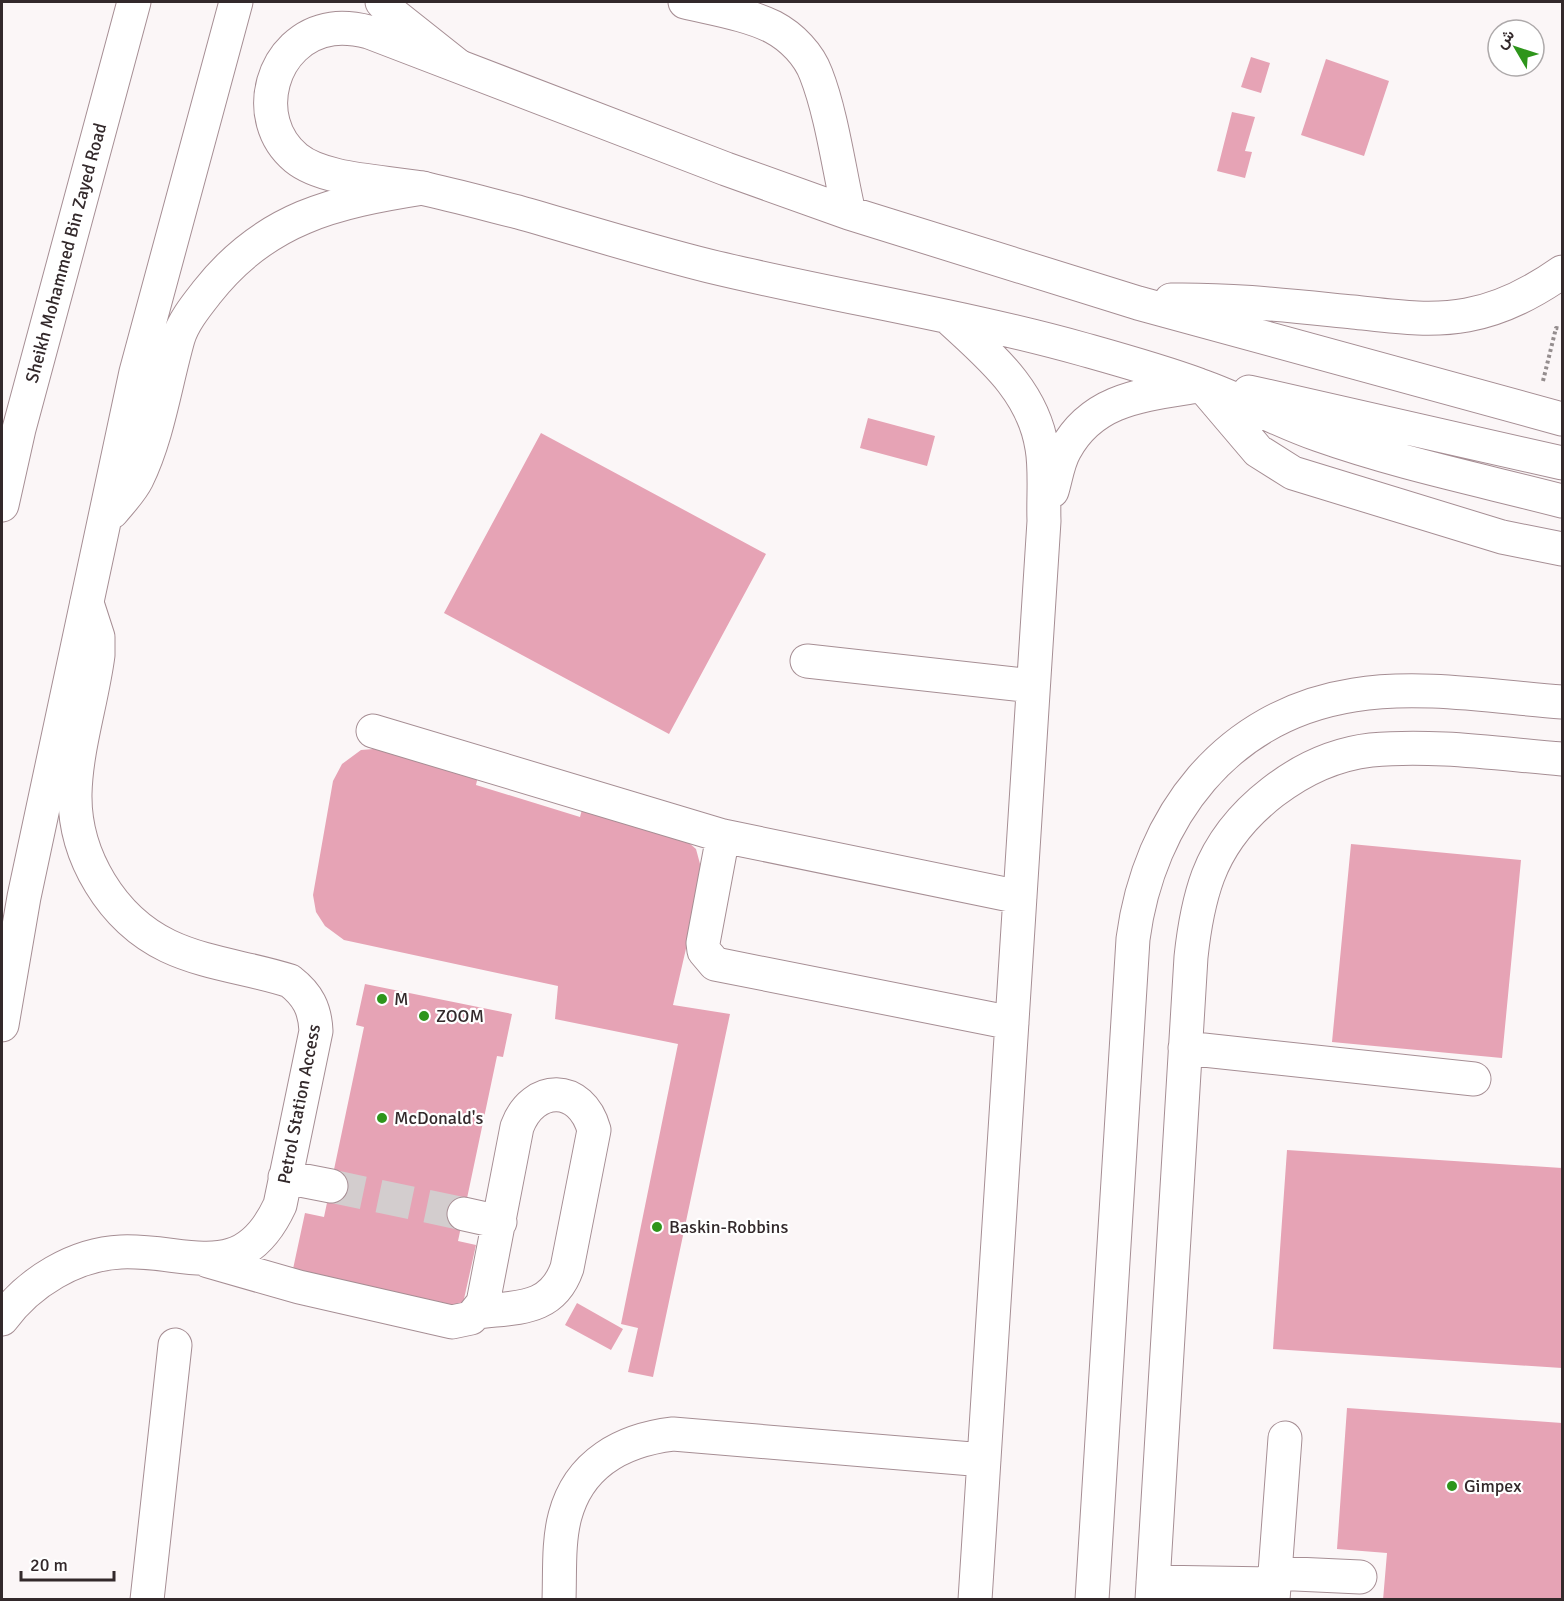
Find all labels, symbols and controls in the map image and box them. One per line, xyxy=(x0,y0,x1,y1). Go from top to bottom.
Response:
north arrow xyxy=(1486,18,1546,78)
text: ش xyxy=(1491,25,1519,53)
street label: Sheikh Mohammed Bin Zayed Road xyxy=(21,121,111,385)
place label: M xyxy=(394,988,409,1010)
marker: M xyxy=(375,992,389,1006)
place label: ZOOM xyxy=(436,1005,484,1027)
marker: ZOOM xyxy=(417,1009,431,1023)
street label: Petrol Station Access xyxy=(273,1022,325,1186)
place label: McDonald's xyxy=(394,1107,483,1129)
marker: McDonald's xyxy=(375,1111,389,1125)
place label: Baskin-Robbins xyxy=(669,1216,788,1238)
marker: Baskin-Robbins xyxy=(650,1220,664,1234)
place label: Gimpex xyxy=(1464,1475,1522,1497)
marker: Gimpex xyxy=(1445,1479,1459,1493)
scale bar xyxy=(21,1544,114,1582)
text: 20 m xyxy=(30,1554,68,1576)

